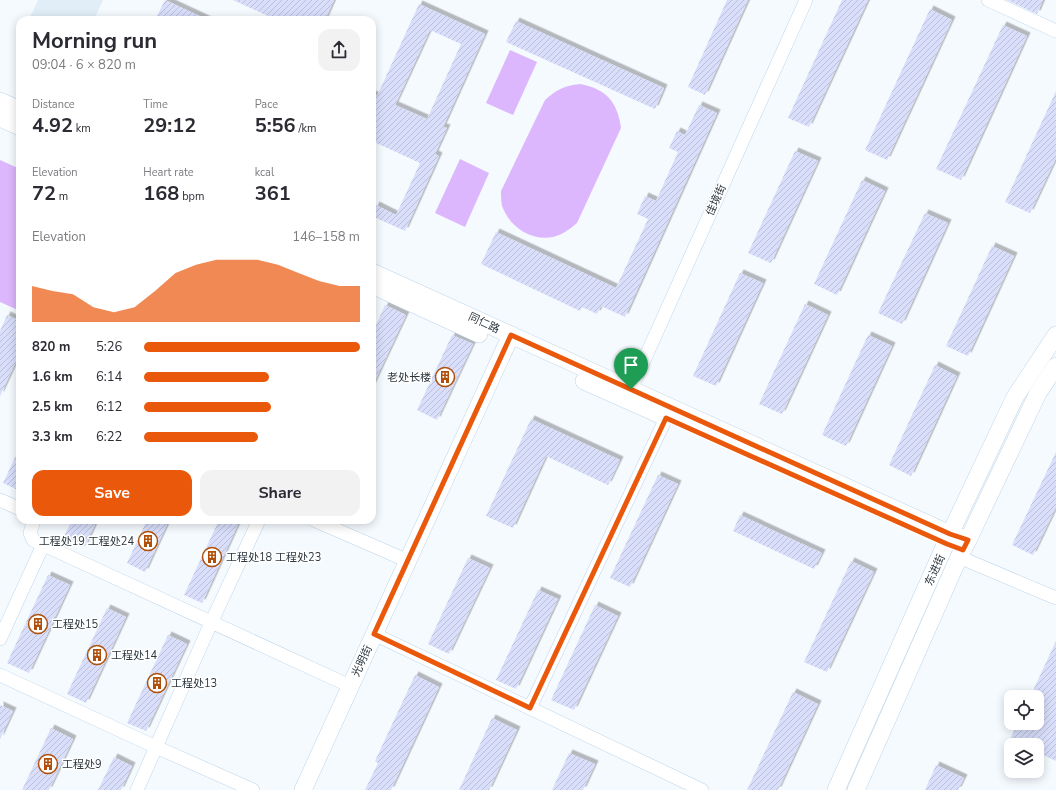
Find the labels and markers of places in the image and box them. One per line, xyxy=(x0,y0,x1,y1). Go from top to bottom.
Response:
pin xyxy=(614,348,648,389)
building icon: 老处长楼 xyxy=(434,366,456,388)
place label: 老处长楼 xyxy=(387,370,431,385)
building icon: 工程处19 工程处24 xyxy=(137,530,159,552)
place label: 工程处19 工程处24 xyxy=(39,534,134,549)
building icon: 工程处18 工程处23 xyxy=(201,546,223,568)
place label: 工程处18 工程处23 xyxy=(226,550,321,565)
building icon: 工程处15 xyxy=(27,613,49,635)
place label: 工程处15 xyxy=(52,617,99,632)
building icon: 工程处14 xyxy=(86,644,108,666)
place label: 工程处14 xyxy=(111,648,158,663)
building icon: 工程处13 xyxy=(146,672,168,694)
place label: 工程处13 xyxy=(171,676,217,691)
building icon: 工程处9 xyxy=(37,753,59,775)
place label: 工程处9 xyxy=(62,757,102,772)

